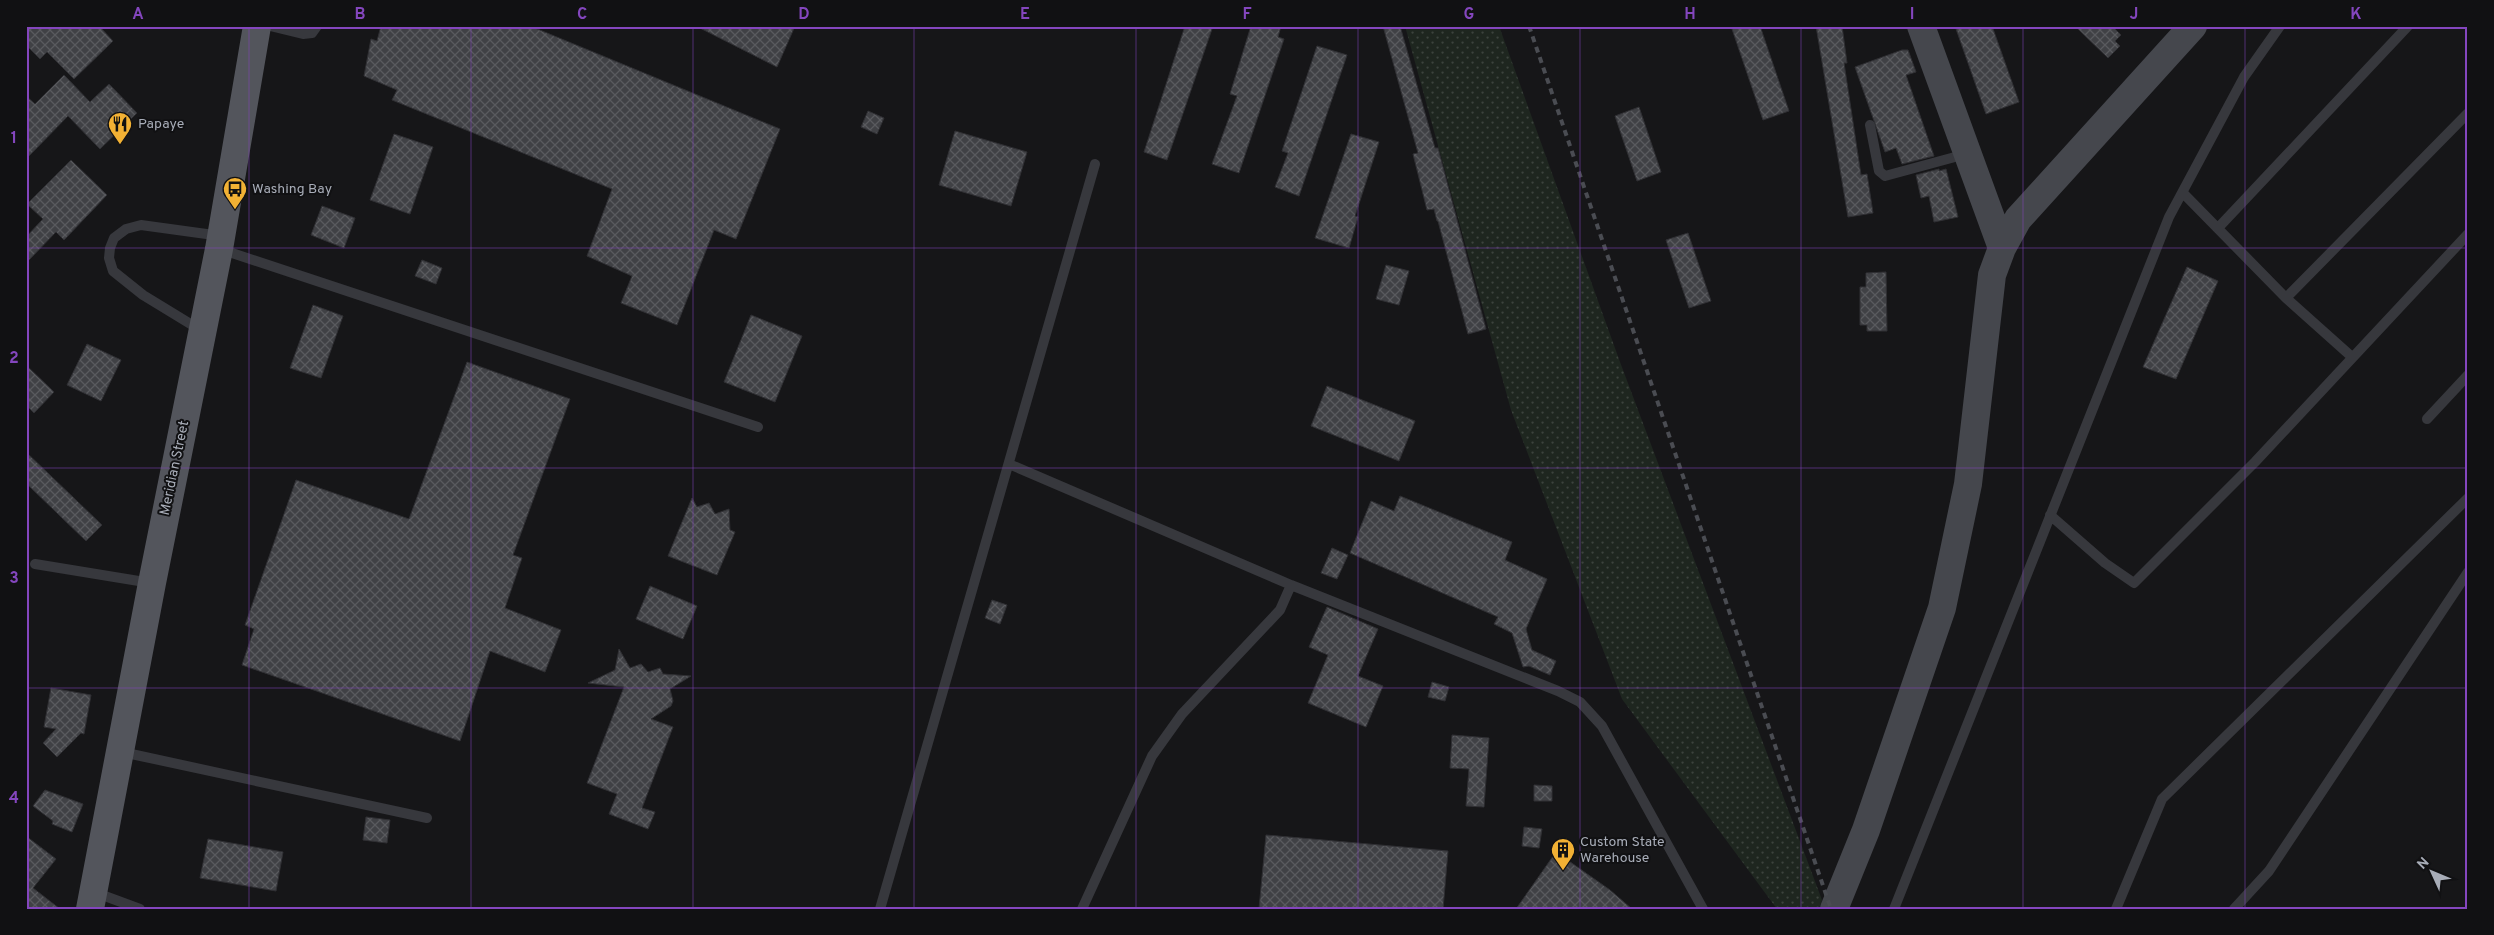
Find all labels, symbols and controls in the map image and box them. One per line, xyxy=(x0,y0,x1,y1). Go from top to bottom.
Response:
text: A xyxy=(132,5,144,25)
text: B xyxy=(354,5,366,25)
text: C xyxy=(577,5,587,25)
text: D xyxy=(798,5,810,25)
text: E xyxy=(1020,5,1030,25)
text: F xyxy=(1242,5,1252,25)
text: G xyxy=(1464,5,1474,25)
text: H xyxy=(1684,5,1696,25)
text: I xyxy=(1910,5,1914,25)
text: J xyxy=(2130,5,2138,25)
text: K xyxy=(2350,5,2362,25)
restaurant icon: Papaye xyxy=(107,111,133,145)
place label: Papaye xyxy=(138,116,184,133)
text: 1 xyxy=(11,129,17,149)
bus stop icon: Washing Bay xyxy=(222,176,248,210)
place label: Washing Bay xyxy=(252,181,332,198)
text: 2 xyxy=(9,349,19,369)
street label: Meridian Street xyxy=(157,419,193,517)
text: 3 xyxy=(9,569,19,589)
text: 4 xyxy=(9,789,19,809)
place label: Custom State Warehouse xyxy=(1580,834,1665,867)
building icon: Custom State Warehouse xyxy=(1550,837,1576,871)
north arrow xyxy=(2406,848,2456,898)
text: N xyxy=(2414,854,2433,874)

